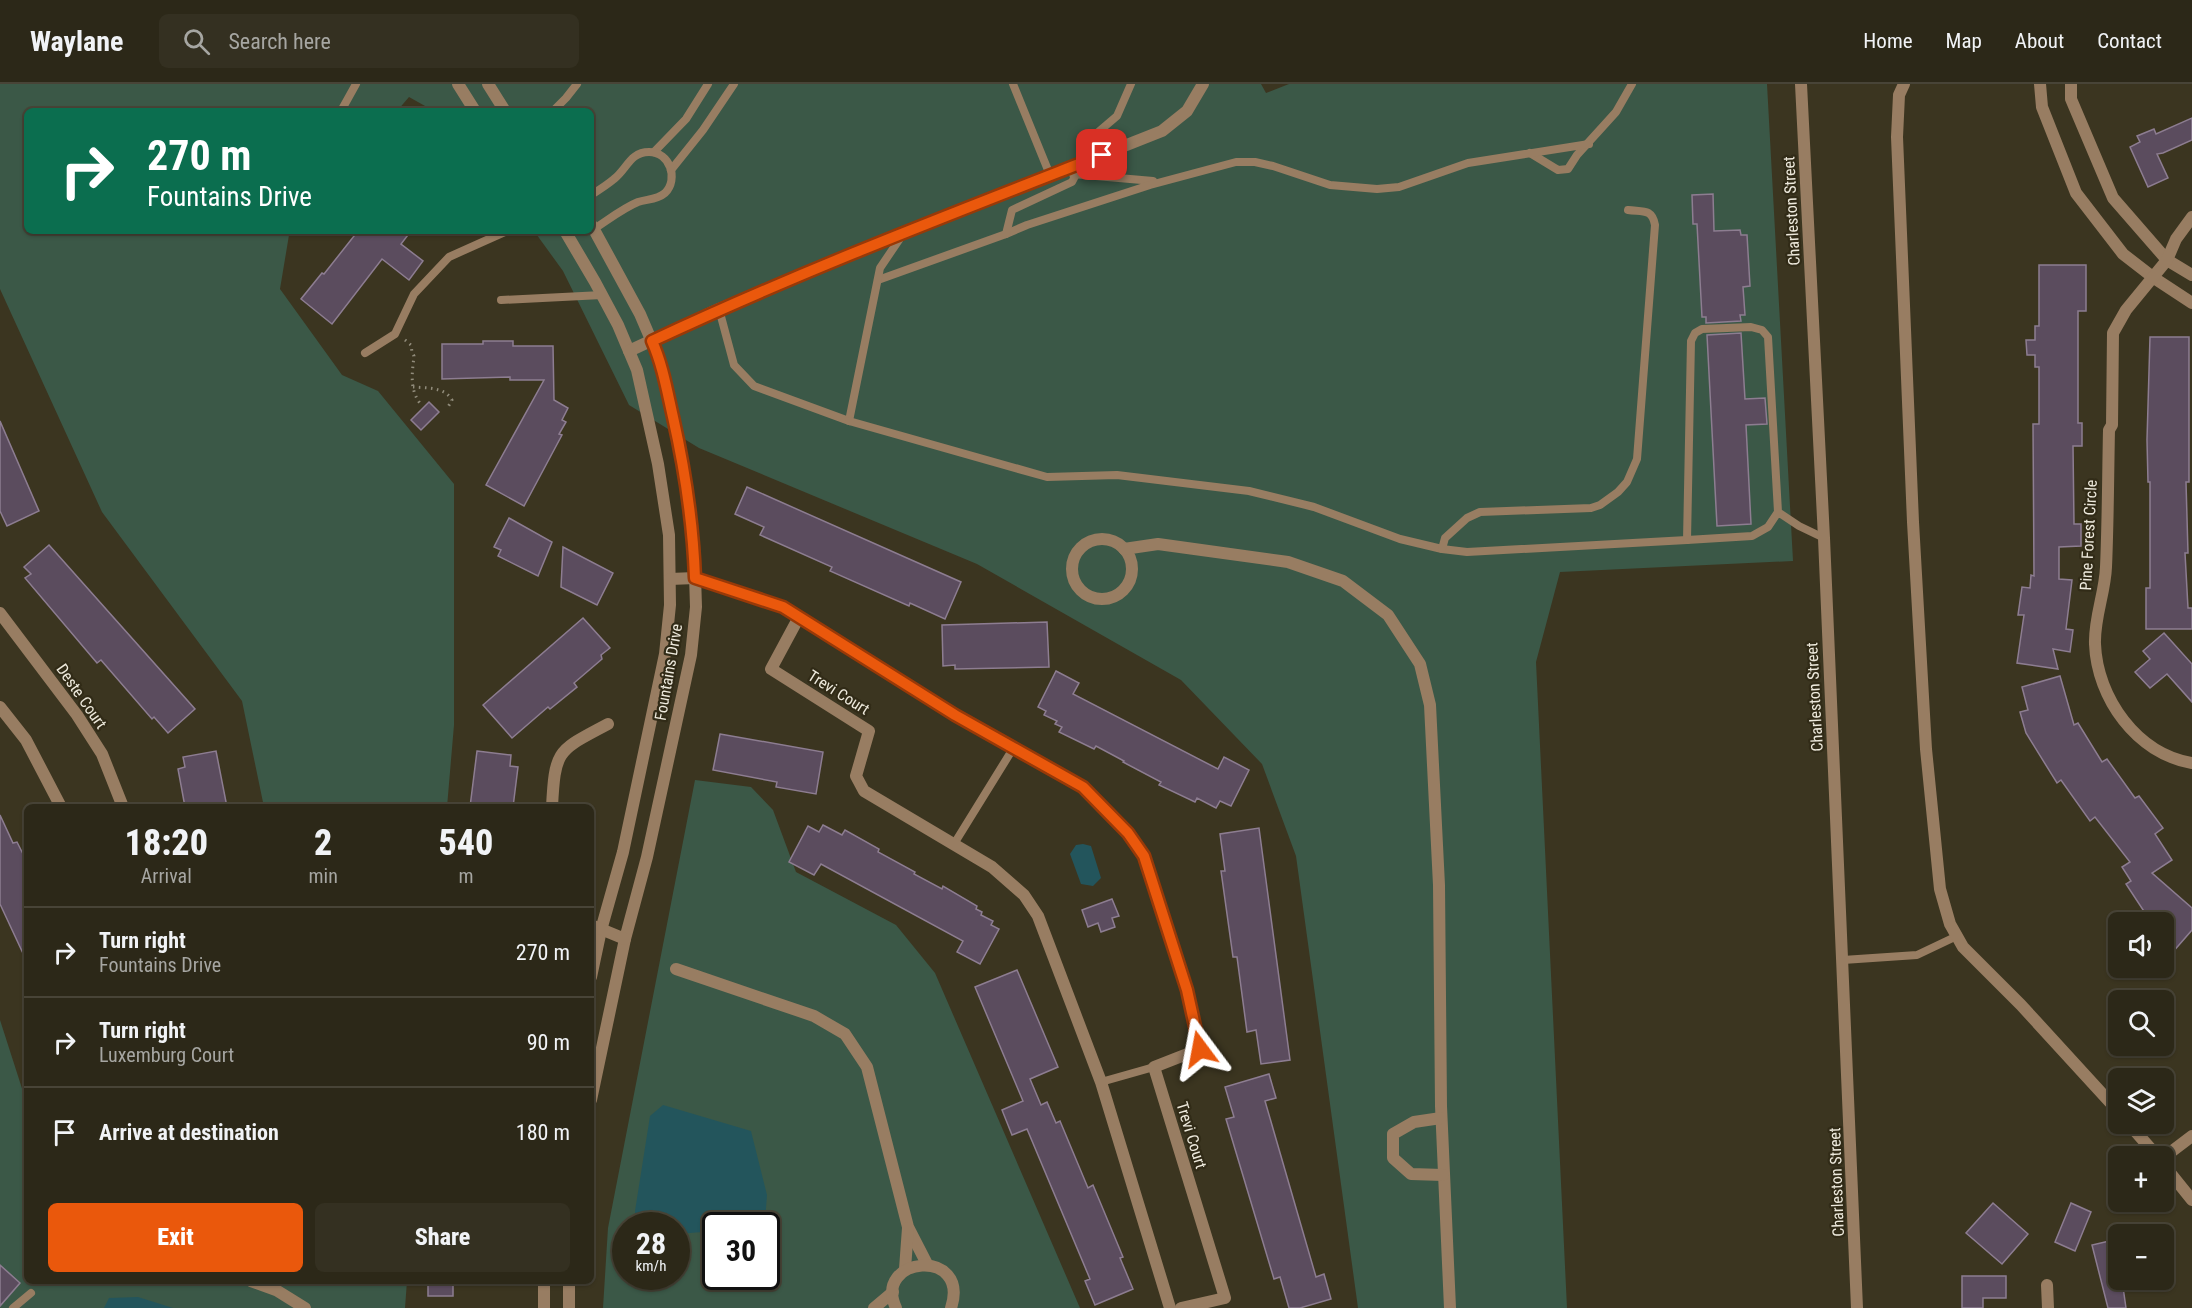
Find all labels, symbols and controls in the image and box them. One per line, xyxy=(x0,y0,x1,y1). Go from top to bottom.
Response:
search box xyxy=(159,14,579,68)
text: Waylane xyxy=(30,25,123,58)
icon: search xyxy=(180,25,213,58)
text: Search here xyxy=(228,29,331,54)
text: Home xyxy=(1863,29,1913,53)
text: Map xyxy=(1946,29,1982,53)
text: About xyxy=(2015,29,2064,53)
text: Contact xyxy=(2097,29,2162,53)
pin xyxy=(1076,129,1127,180)
text: 270 m xyxy=(147,131,252,180)
icon: right xyxy=(48,132,126,210)
icon: arrive xyxy=(1085,138,1118,171)
street label: Charleston Street xyxy=(1779,156,1804,266)
text: Fountains Drive xyxy=(147,181,312,213)
street label: Pine Forest Circle xyxy=(2076,479,2101,591)
street label: Fountains Drive xyxy=(651,622,686,722)
street label: Charleston Street xyxy=(1802,642,1827,752)
street label: Deste Court xyxy=(52,660,111,733)
street label: Trevi Court xyxy=(804,666,873,719)
text: 18:20 xyxy=(125,822,208,864)
text: 2 xyxy=(314,822,332,864)
text: 540 xyxy=(438,822,493,864)
text: Arrival xyxy=(141,864,192,888)
text: min xyxy=(309,864,338,888)
text: m xyxy=(458,864,473,888)
map controls xyxy=(2108,912,2174,1290)
button: sound xyxy=(2108,912,2174,978)
text: Turn right xyxy=(99,928,186,953)
icon: right xyxy=(48,936,81,969)
text: 270 m xyxy=(516,940,570,965)
text: Fountains Drive xyxy=(99,953,221,977)
button: search xyxy=(2108,990,2174,1056)
position arrow xyxy=(1168,1017,1232,1081)
text: Turn right xyxy=(99,1018,186,1043)
icon: right xyxy=(48,1026,81,1059)
text: 90 m xyxy=(527,1030,570,1055)
text: Luxemburg Court xyxy=(99,1043,234,1067)
button: layers xyxy=(2108,1068,2174,1134)
street label: Trevi Court xyxy=(1172,1099,1211,1171)
icon: arrive xyxy=(48,1116,81,1149)
text: Arrive at destination xyxy=(99,1120,279,1145)
text: 180 m xyxy=(516,1120,570,1145)
street label: Charleston Street xyxy=(1825,1127,1848,1237)
button: + xyxy=(2108,1146,2174,1212)
button: Exit xyxy=(48,1203,303,1272)
button: Share xyxy=(315,1203,570,1272)
speed limit sign: 30 xyxy=(702,1212,780,1290)
button: − xyxy=(2108,1224,2174,1290)
text: 28 xyxy=(636,1226,666,1261)
text: km/h xyxy=(636,1257,666,1275)

